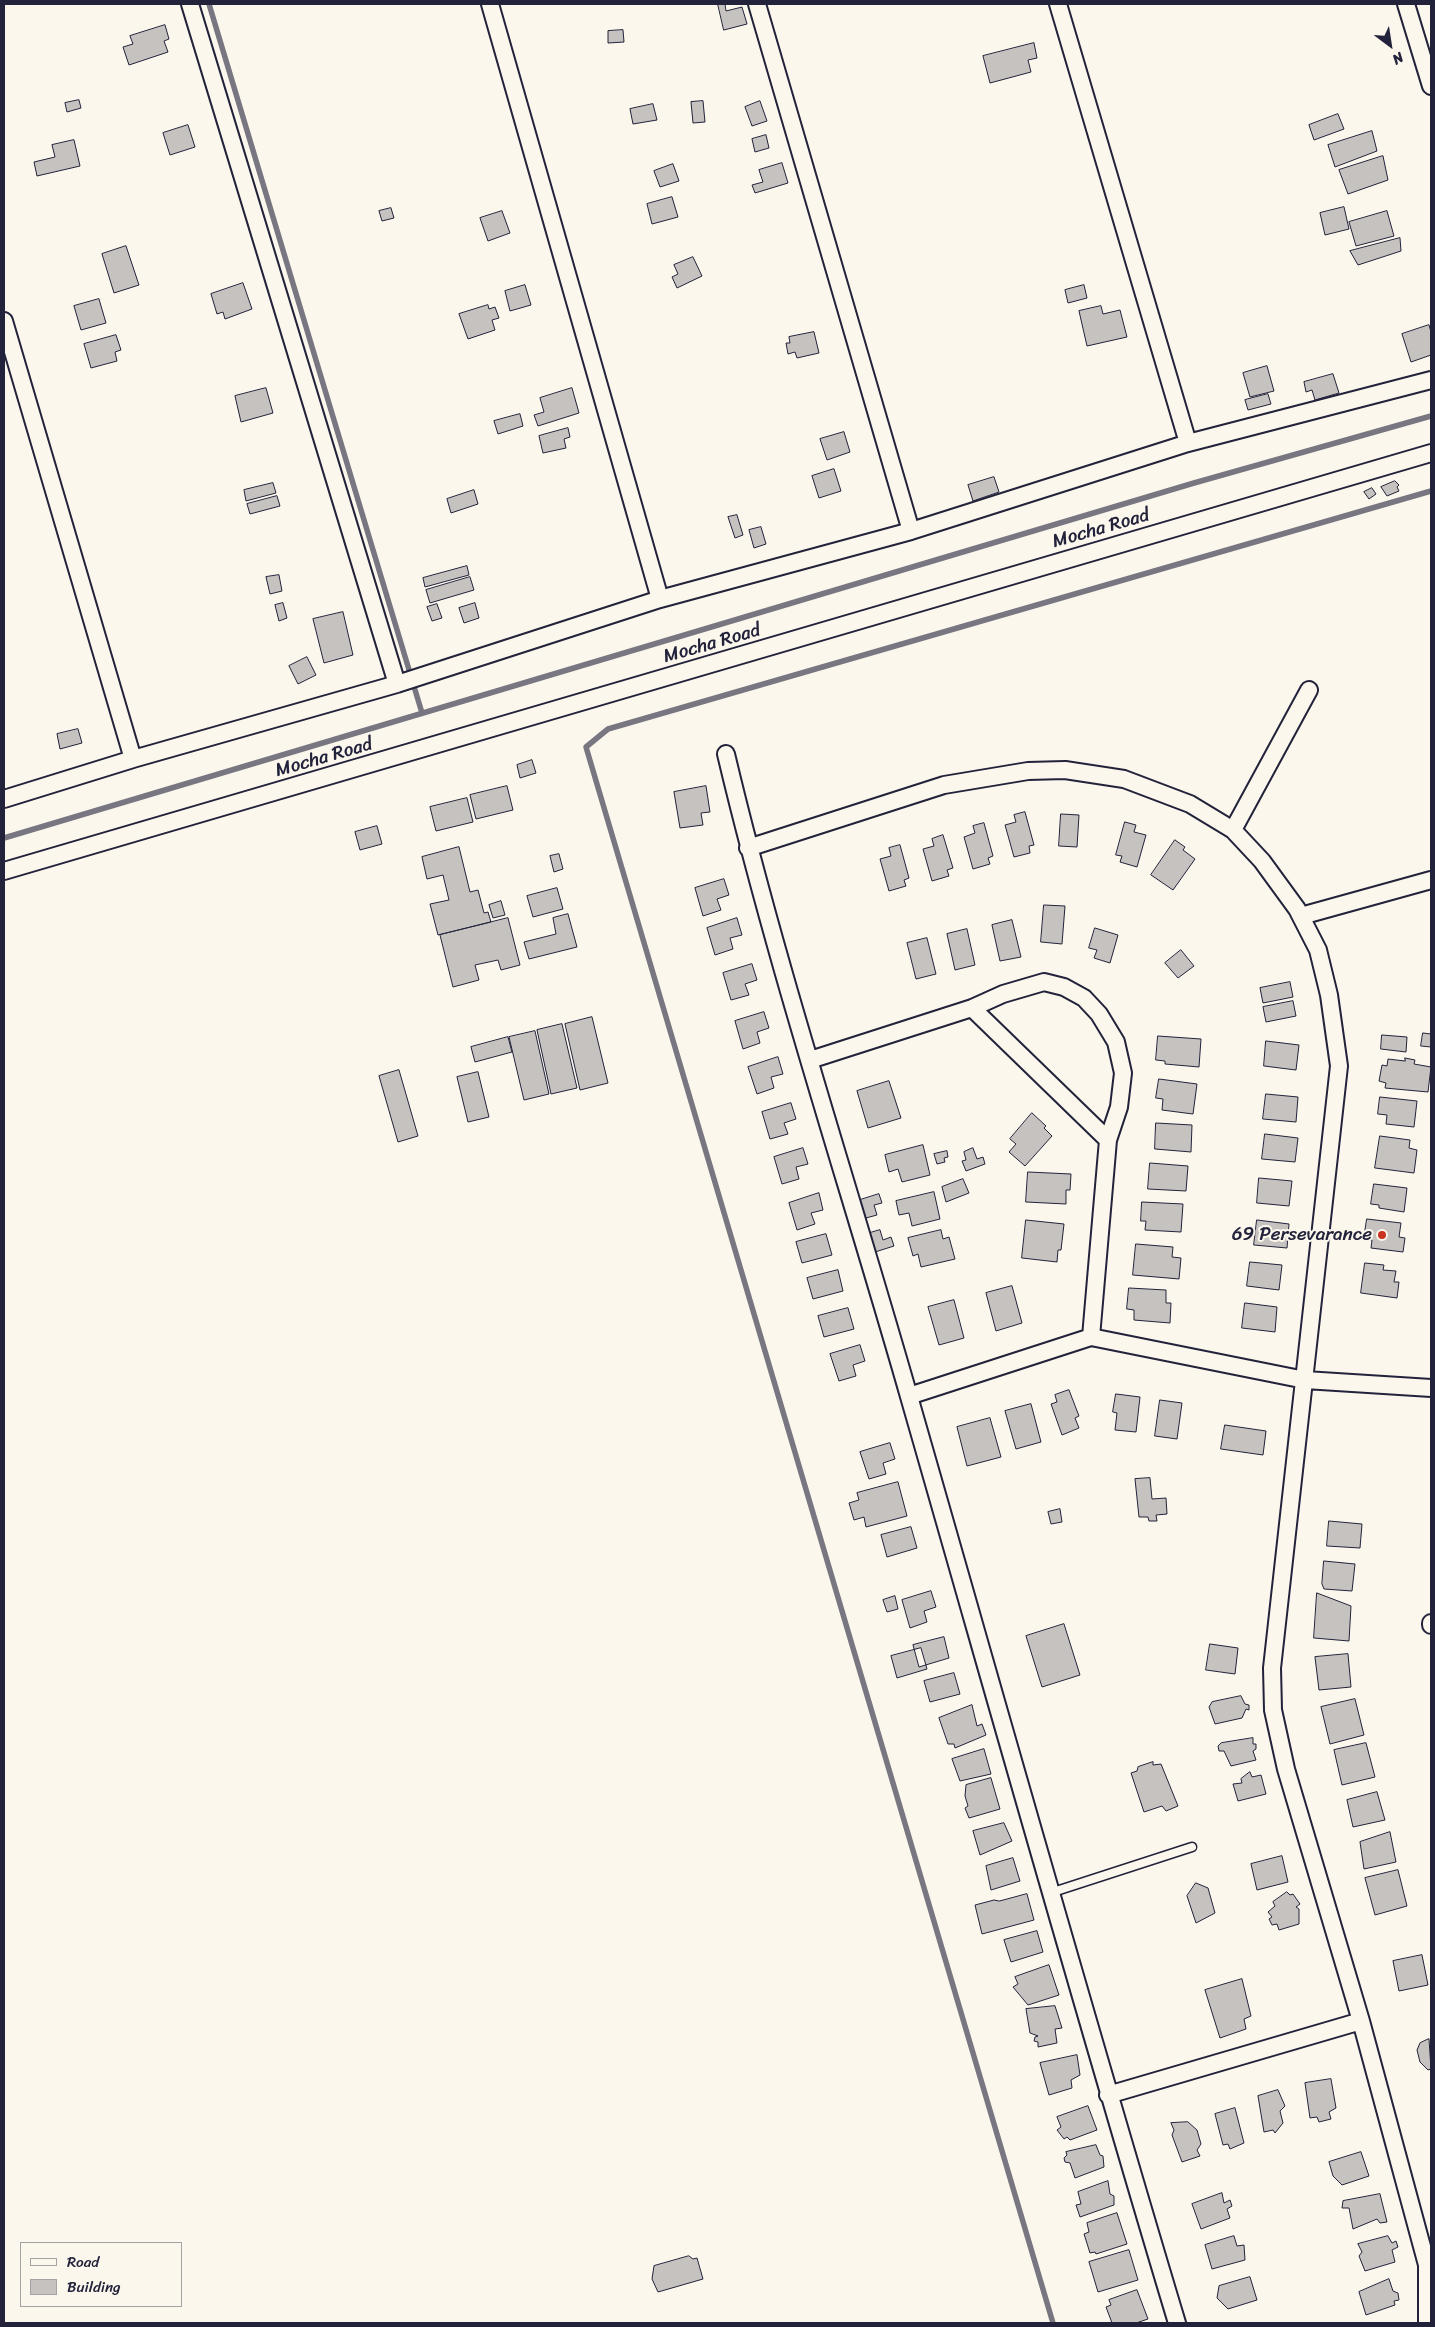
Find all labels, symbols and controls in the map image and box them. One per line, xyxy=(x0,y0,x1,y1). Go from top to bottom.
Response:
north arrow xyxy=(1365,20,1415,70)
text: N xyxy=(1387,45,1409,71)
street label: Mocha Road xyxy=(1050,504,1152,554)
street label: Mocha Road xyxy=(661,619,763,669)
street label: Mocha Road xyxy=(273,733,375,783)
place label: 69 Persevarance xyxy=(1232,1224,1372,1246)
marker: 69 Persevarance xyxy=(1376,1229,1388,1241)
legend xyxy=(20,2242,182,2307)
text: Road xyxy=(67,2249,99,2275)
text: Building xyxy=(67,2274,121,2300)

